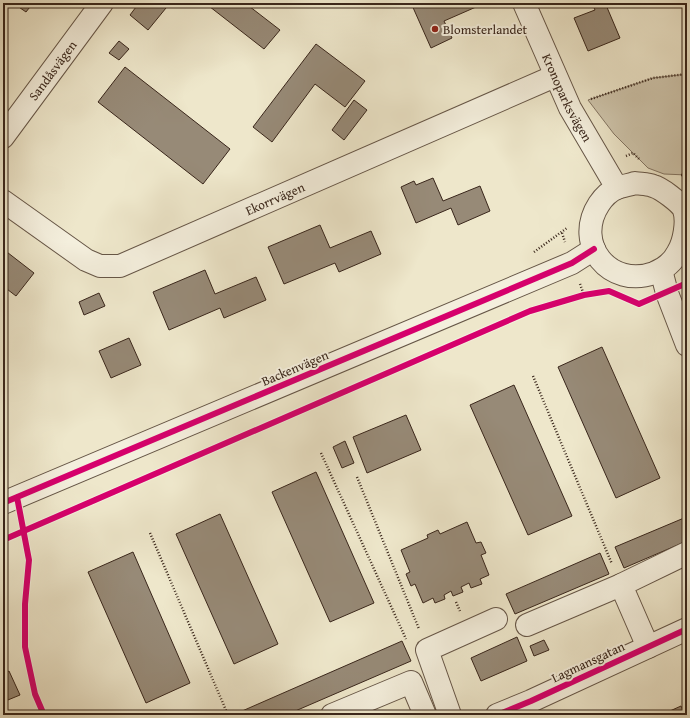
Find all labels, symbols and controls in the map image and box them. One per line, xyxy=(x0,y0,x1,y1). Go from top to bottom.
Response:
place label: Blomsterlandet xyxy=(443,20,528,39)
marker: Blomsterlandet xyxy=(430,24,440,34)
street label: Sandåsvägen xyxy=(24,36,81,104)
street label: Kronoparksvägen xyxy=(538,50,598,146)
street label: Ekorrvägen xyxy=(242,177,308,220)
street label: Backenvägen xyxy=(258,345,332,391)
street label: Lagmansgatan xyxy=(548,636,628,687)

